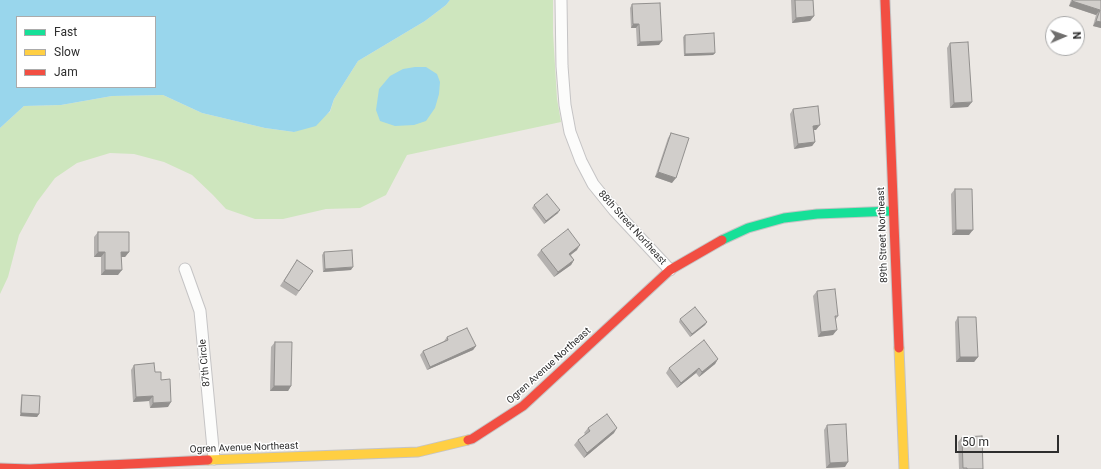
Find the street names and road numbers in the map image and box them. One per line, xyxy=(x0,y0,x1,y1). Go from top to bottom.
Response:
street label: 89th Street Northeast xyxy=(875,187,891,283)
street label: 88th Street Northeast xyxy=(595,188,669,268)
street label: Ogren Avenue Northeast xyxy=(505,325,593,407)
street label: 87th Circle xyxy=(197,339,213,387)
street label: Ogren Avenue Northeast xyxy=(189,440,299,456)

